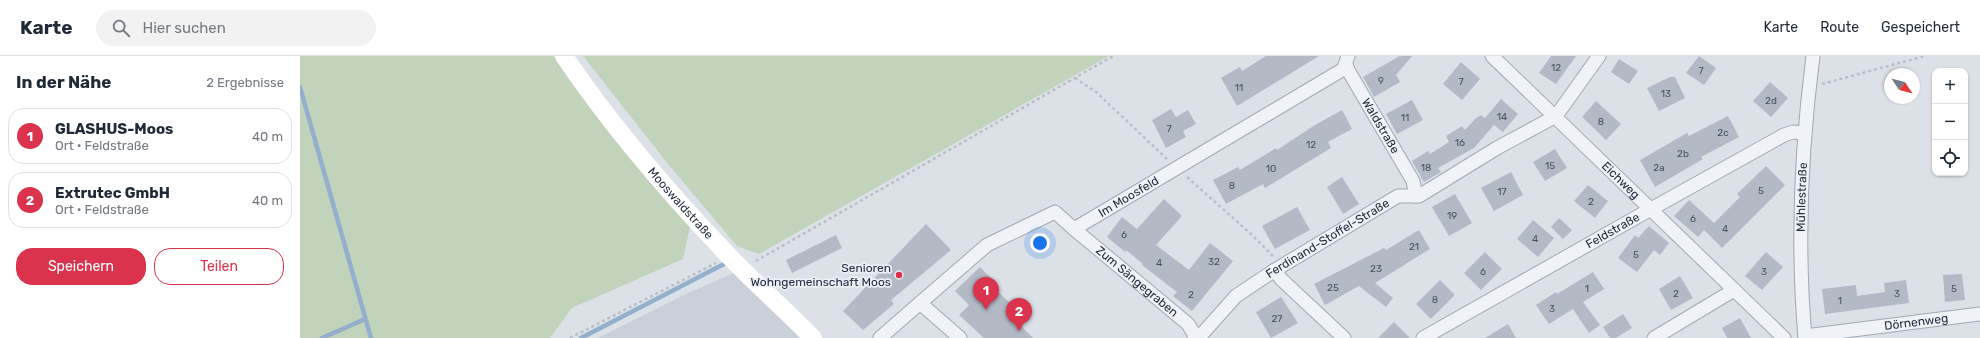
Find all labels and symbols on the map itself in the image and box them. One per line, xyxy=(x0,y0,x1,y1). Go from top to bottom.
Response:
house number: 12 xyxy=(1551,62,1561,74)
house number: 7 xyxy=(1698,65,1704,77)
north arrow xyxy=(1884,68,1920,104)
house number: 9 xyxy=(1378,75,1384,87)
house number: 7 xyxy=(1458,76,1464,88)
house number: 11 xyxy=(1235,82,1243,94)
house number: 13 xyxy=(1661,88,1671,100)
house number: 2d xyxy=(1765,95,1777,107)
street label: Waldstraße xyxy=(1359,96,1402,156)
house number: 14 xyxy=(1497,111,1507,123)
house number: 11 xyxy=(1401,112,1409,124)
house number: 8 xyxy=(1598,116,1604,128)
house number: 7 xyxy=(1166,123,1172,135)
house number: 2c xyxy=(1717,127,1729,139)
house number: 16 xyxy=(1455,137,1465,149)
house number: 12 xyxy=(1306,139,1316,151)
house number: 2b xyxy=(1677,148,1689,160)
street label: Eichweg xyxy=(1599,159,1643,202)
house number: 15 xyxy=(1545,160,1555,172)
house number: 18 xyxy=(1421,162,1431,174)
house number: 2a xyxy=(1653,162,1665,174)
street label: Mühlestraße xyxy=(1794,162,1810,232)
house number: 10 xyxy=(1266,163,1276,175)
street label: Mooswaldstraße xyxy=(645,165,716,242)
street label: Im Moosfeld xyxy=(1096,173,1161,220)
house number: 8 xyxy=(1229,180,1235,192)
house number: 5 xyxy=(1758,185,1764,197)
house number: 17 xyxy=(1497,186,1507,198)
street label: Ferdinand-Stoffel-Straße xyxy=(1263,196,1392,281)
house number: 2 xyxy=(1588,196,1594,208)
house number: 19 xyxy=(1447,210,1457,222)
street label: Feldstraße xyxy=(1583,210,1642,251)
house number: 6 xyxy=(1690,213,1696,225)
house number: 4 xyxy=(1722,223,1728,235)
house number: 6 xyxy=(1121,229,1127,241)
your location xyxy=(1030,233,1050,253)
house number: 4 xyxy=(1532,233,1538,245)
house number: 21 xyxy=(1409,241,1419,253)
street label: Zum Sängegraben xyxy=(1093,243,1181,320)
house number: 5 xyxy=(1633,249,1639,261)
house number: 32 xyxy=(1208,256,1220,268)
house number: 4 xyxy=(1156,257,1162,269)
place label: Senioren Wohngemeinschaft Moos xyxy=(750,261,891,289)
house number: 23 xyxy=(1370,263,1382,275)
house number: 6 xyxy=(1480,266,1486,278)
house number: 3 xyxy=(1761,266,1767,278)
marker: Senioren Wohngemeinschaft Moos xyxy=(894,270,904,280)
pin: 1 xyxy=(973,277,999,310)
house number: 25 xyxy=(1327,282,1339,294)
house number: 1 xyxy=(1585,283,1589,295)
house number: 5 xyxy=(1951,283,1957,295)
house number: 2 xyxy=(1673,288,1679,300)
house number: 3 xyxy=(1894,288,1900,300)
house number: 2 xyxy=(1188,289,1194,301)
house number: 8 xyxy=(1432,294,1438,306)
house number: 1 xyxy=(1838,295,1842,307)
pin: 2 xyxy=(1006,298,1032,331)
house number: 3 xyxy=(1549,303,1555,315)
street label: Dörnenweg xyxy=(1883,311,1949,333)
house number: 27 xyxy=(1272,313,1283,325)

